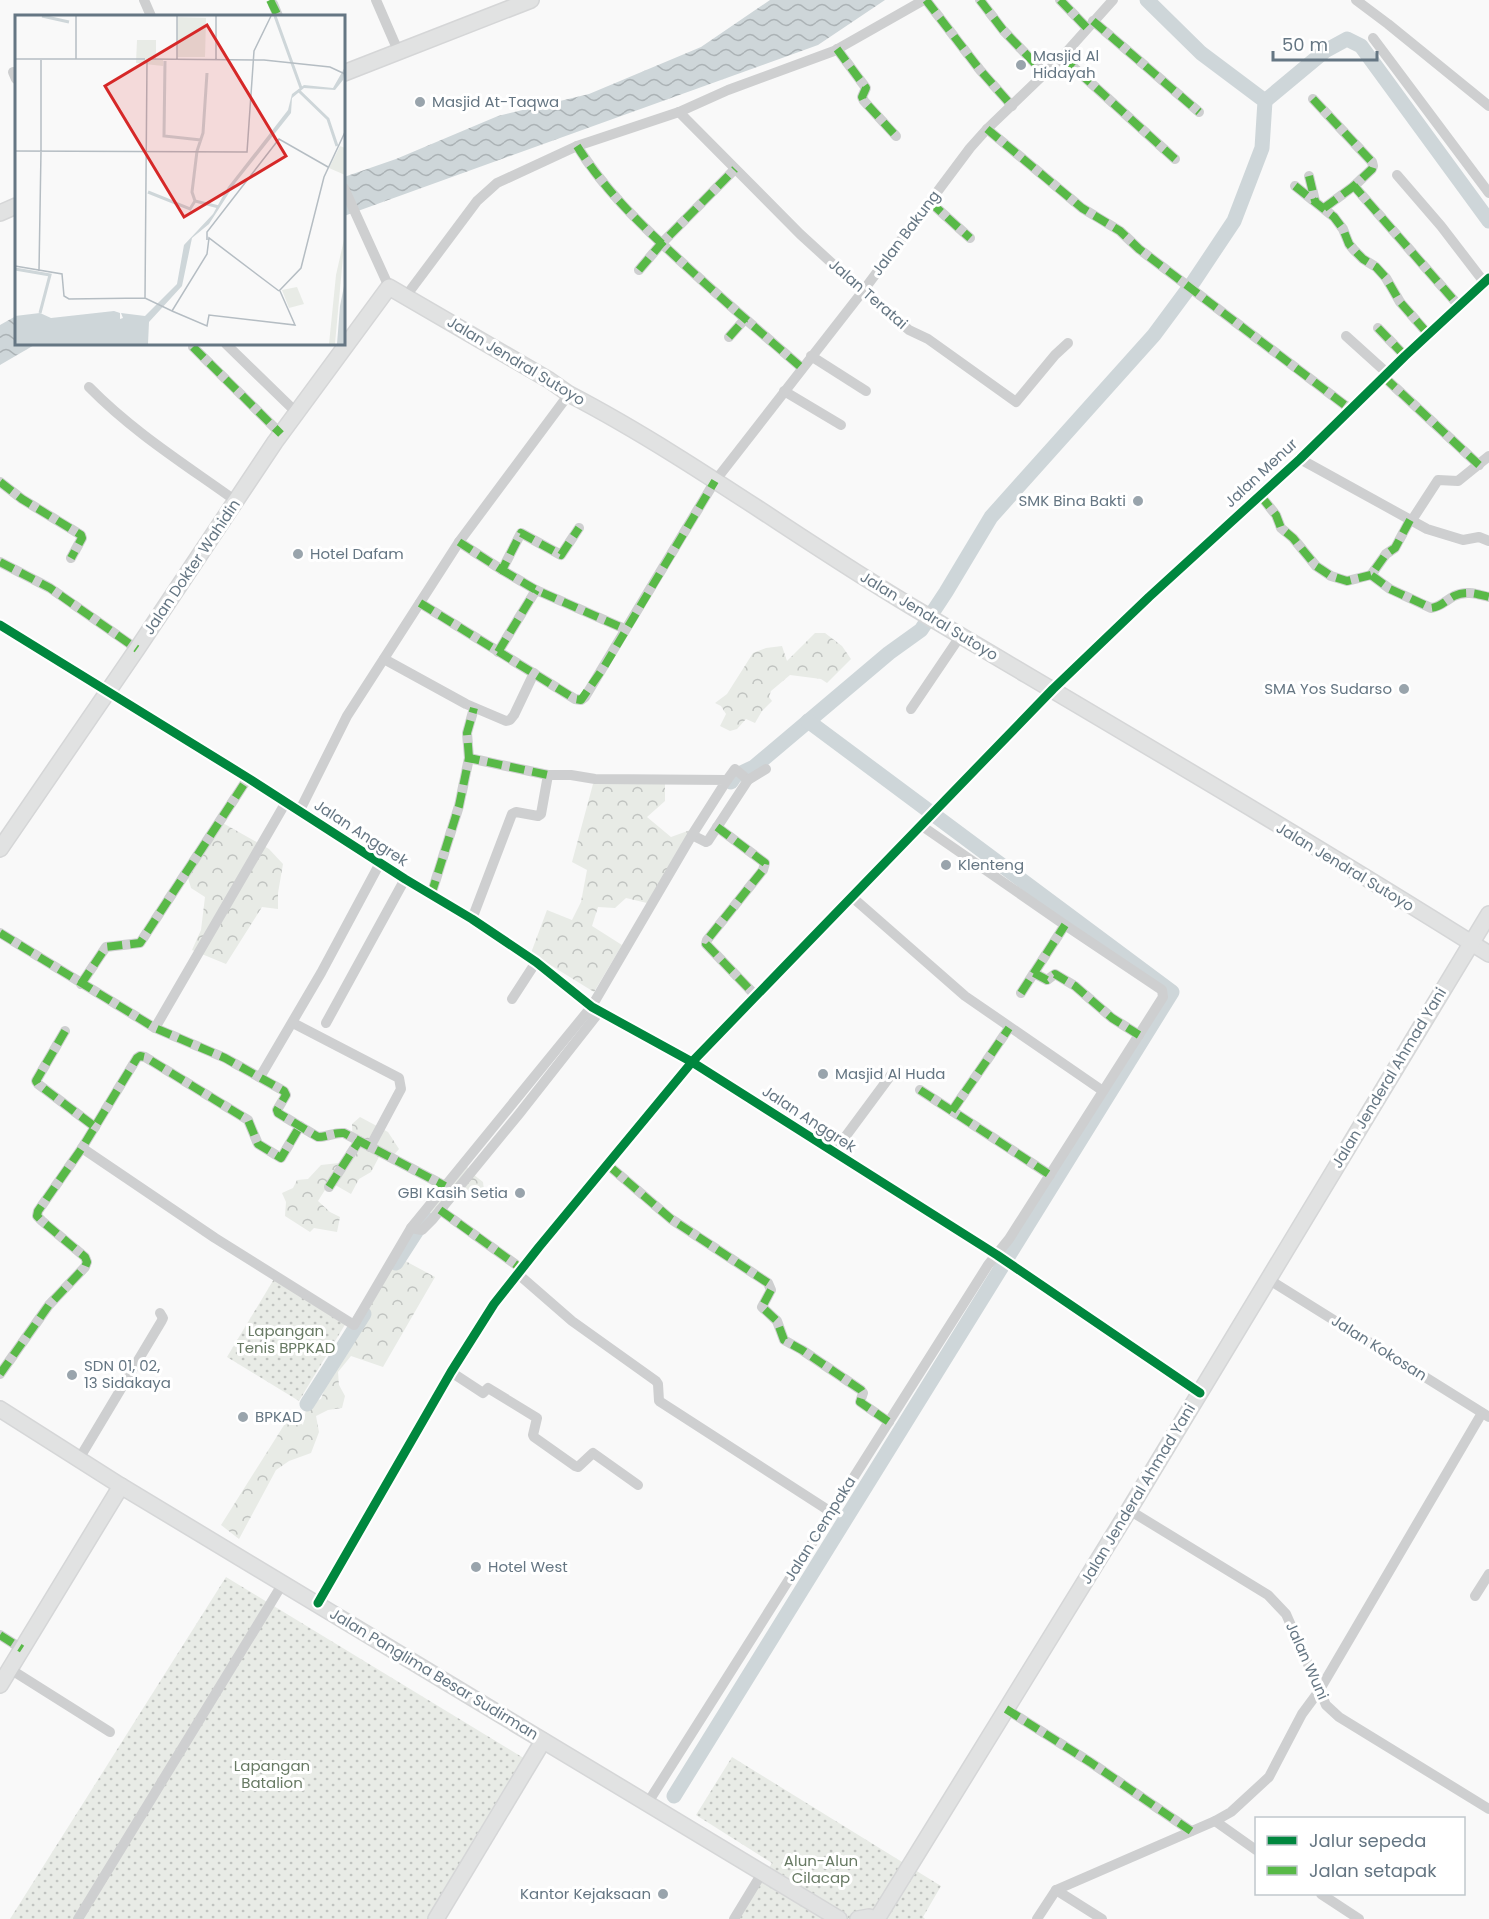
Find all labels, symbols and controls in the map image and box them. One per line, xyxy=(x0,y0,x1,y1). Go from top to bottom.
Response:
inset map xyxy=(15,15,345,345)
scale bar xyxy=(1273,24,1376,62)
text: 50 m xyxy=(1282,32,1328,57)
place label: Masjid Al Hidayah xyxy=(1033,45,1099,83)
marker: Masjid Al Hidayah xyxy=(1014,58,1028,72)
place label: Masjid At-Taqwa xyxy=(432,91,559,112)
marker: Masjid At-Taqwa xyxy=(413,95,427,109)
street label: Jalan Bakung xyxy=(867,186,945,280)
street label: Jalan Teratai xyxy=(824,254,912,334)
street label: Jalan Jendral Sutoyo xyxy=(443,311,589,410)
street label: Jalan Menur xyxy=(1220,433,1302,512)
place label: SMK Bina Bakti xyxy=(1018,490,1126,511)
marker: SMK Bina Bakti xyxy=(1131,494,1145,508)
street label: Jalan Dokter Wahidin xyxy=(138,495,245,639)
place label: Hotel Dafam xyxy=(310,543,404,564)
marker: Hotel Dafam xyxy=(291,547,305,561)
street label: Jalan Jendral Sutoyo xyxy=(856,566,1002,665)
place label: SMA Yos Sudarso xyxy=(1264,678,1392,699)
marker: SMA Yos Sudarso xyxy=(1397,682,1411,696)
street label: Jalan Anggrek xyxy=(310,794,413,871)
street label: Jalan Jendral Sutoyo xyxy=(1272,817,1418,916)
place label: Klenteng xyxy=(958,854,1024,875)
marker: Klenteng xyxy=(939,858,953,872)
street label: Jalan Jenderal Ahmad Yani xyxy=(1326,984,1451,1172)
place label: Masjid Al Huda xyxy=(835,1063,946,1084)
marker: Masjid Al Huda xyxy=(816,1067,830,1081)
street label: Jalan Anggrek xyxy=(758,1080,861,1157)
place label: GBI Kasih Setia xyxy=(398,1182,508,1203)
marker: GBI Kasih Setia xyxy=(513,1186,527,1200)
street label: Jalan Kokosan xyxy=(1327,1310,1431,1385)
park label: Lapangan Tenis BPPKAD xyxy=(237,1320,335,1358)
place label: SDN 01, 02, 13 Sidakaya xyxy=(84,1355,171,1393)
marker: SDN 01, 02, 13 Sidakaya xyxy=(65,1368,79,1382)
street label: Jalan Jenderal Ahmad Yani xyxy=(1075,1400,1200,1588)
place label: BPKAD xyxy=(255,1406,303,1427)
marker: BPKAD xyxy=(236,1410,250,1424)
street label: Jalan Cempaka xyxy=(779,1472,860,1585)
place label: Hotel West xyxy=(488,1556,568,1577)
marker: Hotel West xyxy=(469,1560,483,1574)
street label: Jalan Panglima Besar Sudirman xyxy=(326,1603,543,1744)
street label: Jalan Wuni xyxy=(1281,1619,1334,1703)
park label: Lapangan Batalion xyxy=(234,1755,310,1793)
legend xyxy=(1255,1817,1465,1895)
text: Jalur sepeda xyxy=(1309,1828,1426,1853)
park label: Alun-Alun Cilacap xyxy=(784,1850,858,1888)
text: Jalan setapak xyxy=(1309,1858,1437,1883)
place label: Kantor Kejaksaan xyxy=(520,1883,651,1904)
marker: Kantor Kejaksaan xyxy=(656,1887,670,1901)

